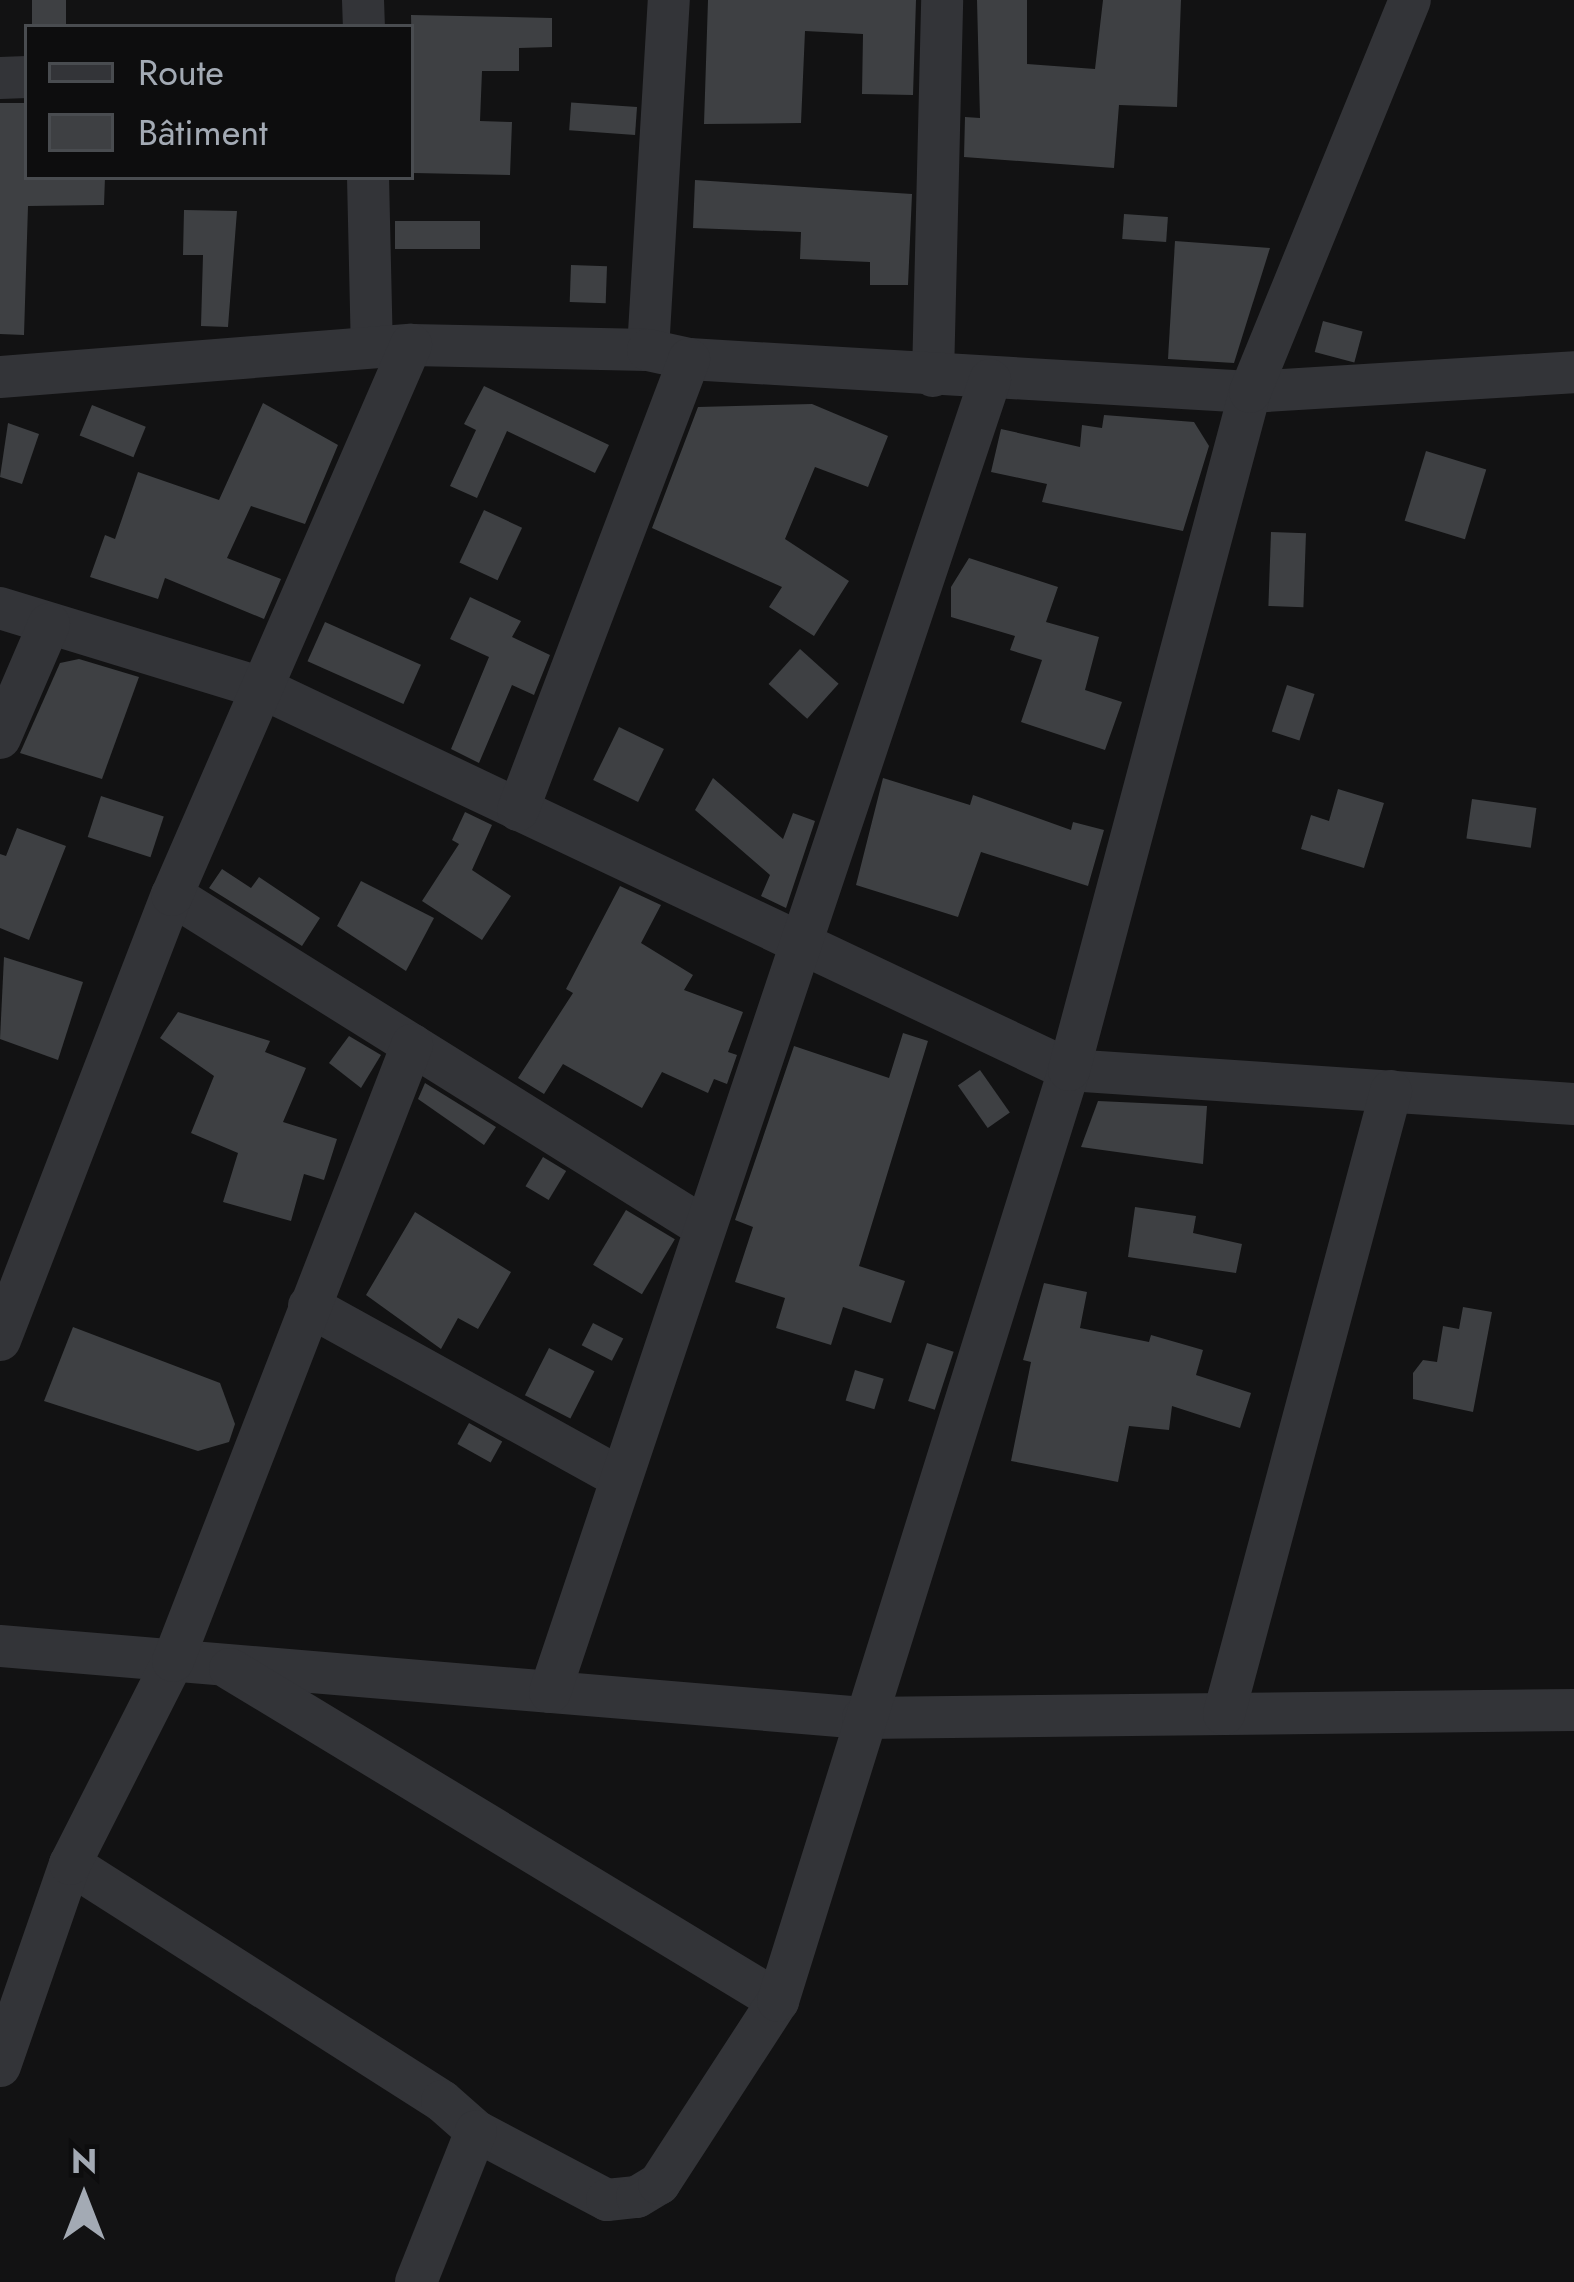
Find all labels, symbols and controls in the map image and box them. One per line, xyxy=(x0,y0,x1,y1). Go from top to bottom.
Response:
legend xyxy=(24,24,414,180)
text: Route xyxy=(138,46,224,98)
text: Bâtiment xyxy=(138,106,268,158)
north arrow xyxy=(24,2138,144,2258)
text: N xyxy=(71,2138,97,2185)

